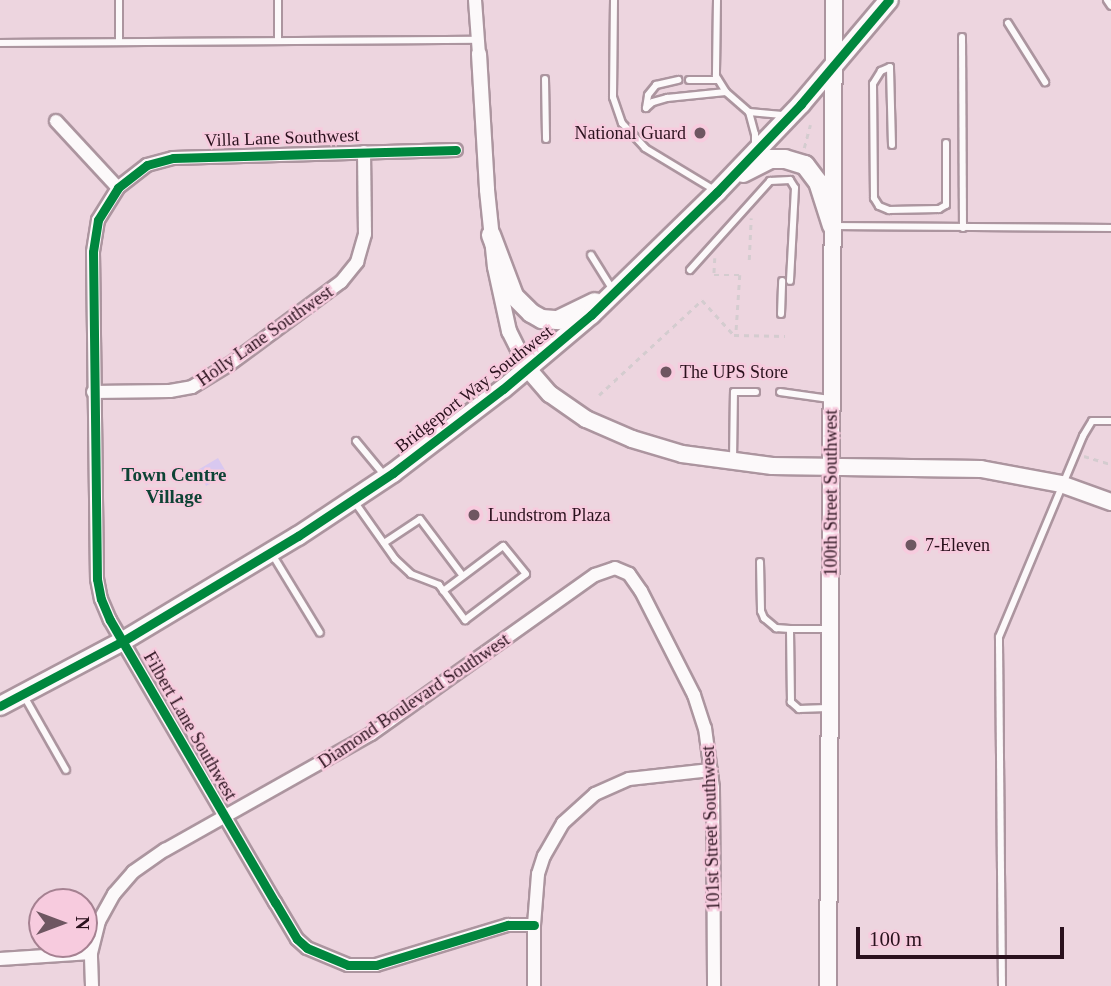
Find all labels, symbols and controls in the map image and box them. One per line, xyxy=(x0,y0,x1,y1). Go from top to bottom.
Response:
place label: National Guard xyxy=(575,122,686,144)
street label: Villa Lane Southwest xyxy=(204,125,360,151)
marker: National Guard xyxy=(692,125,708,141)
street label: Holly Lane Southwest xyxy=(193,281,337,391)
street label: Bridgeport Way Southwest xyxy=(391,321,557,457)
place label: The UPS Store xyxy=(680,361,788,383)
marker: The UPS Store xyxy=(658,364,674,380)
street label: 100th Street Southwest xyxy=(820,410,842,576)
district label: Town Centre Village xyxy=(121,464,227,508)
place label: Lundstrom Plaza xyxy=(488,504,610,526)
marker: Lundstrom Plaza xyxy=(466,507,482,523)
place label: 7-Eleven xyxy=(925,534,990,556)
marker: 7-Eleven xyxy=(903,537,919,553)
street label: Diamond Boulevard Southwest xyxy=(314,629,514,773)
street label: Filbert Lane Southwest xyxy=(139,648,241,804)
street label: 101st Street Southwest xyxy=(697,745,725,911)
north arrow xyxy=(28,888,98,958)
scale bar xyxy=(859,912,1067,956)
text: N xyxy=(72,916,93,930)
text: 100 m xyxy=(869,927,922,951)

